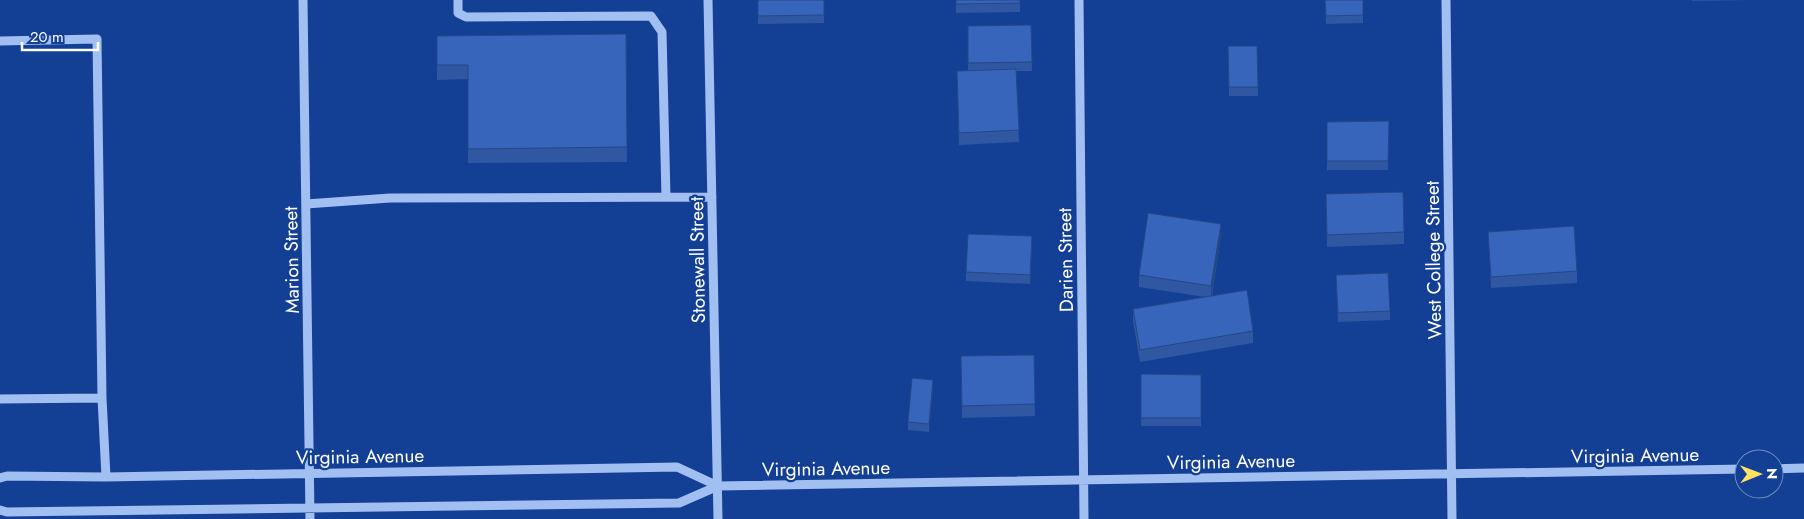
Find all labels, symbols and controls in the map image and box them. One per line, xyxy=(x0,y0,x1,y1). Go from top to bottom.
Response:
scale bar xyxy=(22,20,99,52)
text: 20 m xyxy=(30,26,64,48)
street label: West College Street xyxy=(1419,180,1448,339)
street label: Stonewall Street xyxy=(683,196,712,324)
street label: Marion Street xyxy=(277,206,306,314)
street label: Darien Street xyxy=(1051,207,1080,312)
street label: Virginia Avenue xyxy=(1571,441,1700,470)
street label: Virginia Avenue xyxy=(296,442,425,471)
street label: Virginia Avenue xyxy=(1167,447,1296,476)
north arrow xyxy=(1734,449,1784,499)
street label: Virginia Avenue xyxy=(762,454,891,483)
text: N xyxy=(1762,468,1782,480)

